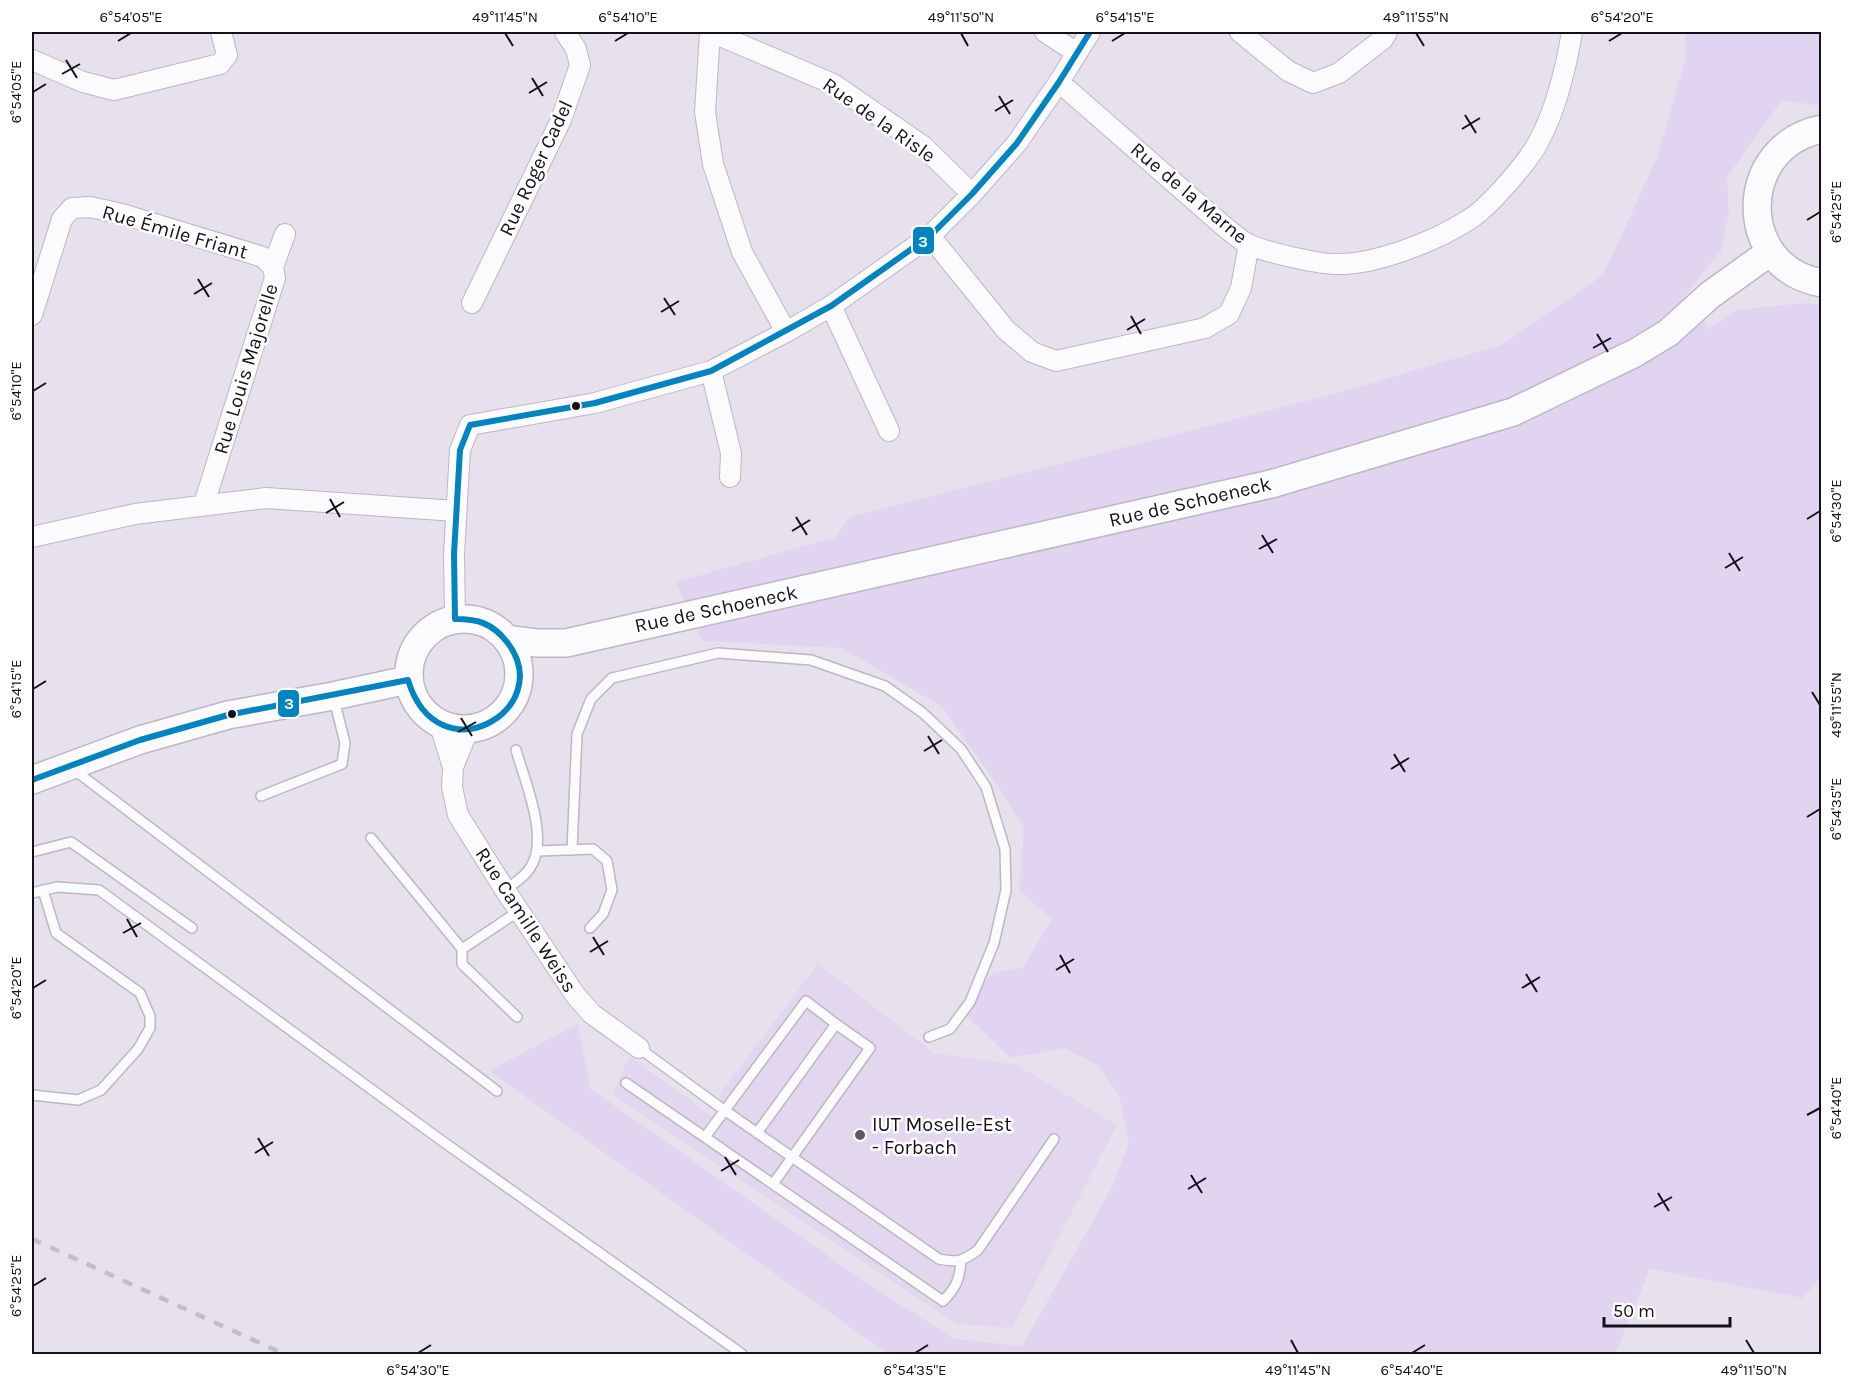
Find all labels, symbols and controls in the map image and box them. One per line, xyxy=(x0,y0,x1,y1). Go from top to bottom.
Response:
text: 6°54'05"E xyxy=(100,8,162,26)
text: 49°11'45"N xyxy=(472,8,538,26)
text: 6°54'10"E xyxy=(598,8,658,26)
text: 49°11'50"N xyxy=(928,8,994,26)
text: 6°54'15"E xyxy=(1096,8,1155,26)
text: 49°11'55"N xyxy=(1383,8,1449,26)
text: 6°54'20"E xyxy=(1590,8,1654,26)
text: 6°54'05"E xyxy=(7,61,25,123)
street label: Rue de la Risle xyxy=(818,73,940,167)
street label: Rue Roger Cadel xyxy=(494,96,578,240)
street label: Rue de la Marne xyxy=(1126,138,1252,248)
text: 6°54'25"E xyxy=(1827,181,1845,243)
street label: Rue Émile Friant xyxy=(100,199,251,264)
line badge: 3 xyxy=(912,226,935,255)
text: 3 xyxy=(918,232,928,251)
street label: Rue Louis Majorelle xyxy=(209,281,283,457)
text: 6°54'10"E xyxy=(7,361,25,421)
unlabelled marker xyxy=(570,400,582,412)
street label: Rue de Schoeneck xyxy=(1107,472,1273,532)
text: 6°54'30"E xyxy=(1827,479,1845,543)
street label: Rue de Schoeneck xyxy=(632,581,800,637)
text: 6°54'15"E xyxy=(7,660,25,719)
text: 49°11'55"N xyxy=(1827,672,1845,738)
line badge: 3 xyxy=(277,689,300,718)
text: 3 xyxy=(284,694,294,713)
unlabelled marker xyxy=(226,708,238,720)
text: 6°54'35"E xyxy=(1827,778,1845,840)
street label: Rue Camille Weiss xyxy=(471,843,581,997)
text: 6°54'20"E xyxy=(7,956,25,1020)
text: 6°54'40"E xyxy=(1827,1077,1845,1139)
place label: IUT Moselle-Est - Forbach xyxy=(872,1113,1012,1159)
marker: IUT Moselle-Est - Forbach xyxy=(853,1128,867,1142)
text: 6°54'25"E xyxy=(7,1255,25,1317)
scale bar xyxy=(1604,1290,1730,1328)
text: 50 m xyxy=(1613,1300,1655,1322)
text: 6°54'30"E xyxy=(386,1361,450,1379)
text: 6°54'35"E xyxy=(884,1361,946,1379)
text: 49°11'45"N xyxy=(1265,1361,1331,1379)
text: 6°54'40"E xyxy=(1381,1361,1443,1379)
text: 49°11'50"N xyxy=(1721,1361,1787,1379)

